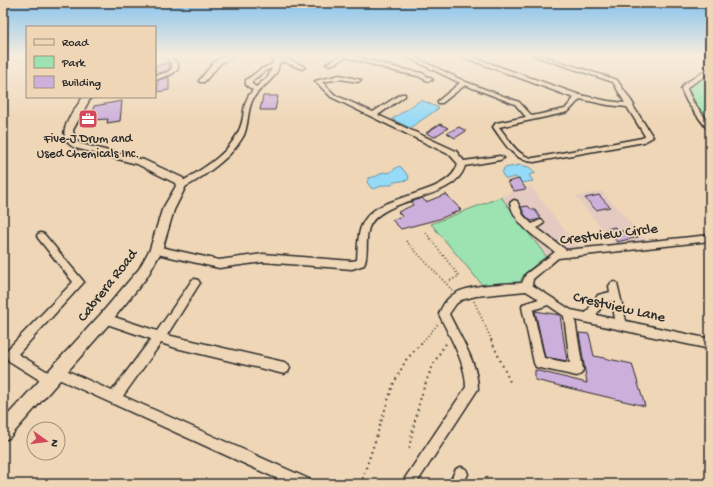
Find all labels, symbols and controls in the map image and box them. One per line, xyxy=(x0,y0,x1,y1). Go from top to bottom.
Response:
legend xyxy=(26,26,156,98)
text: Road xyxy=(62,37,89,51)
text: Park xyxy=(61,57,87,71)
text: Building xyxy=(61,77,101,91)
office icon: Five-J Drum and Used Chemicals Inc. xyxy=(77,108,99,130)
place label: Five-J Drum and Used Chemicals Inc. xyxy=(37,132,139,162)
street label: Crestview Circle xyxy=(559,220,659,250)
street label: Cabrera Road xyxy=(74,245,143,326)
street label: Crestview Lane xyxy=(571,289,667,327)
north arrow xyxy=(26,421,66,461)
text: N xyxy=(47,438,60,448)

